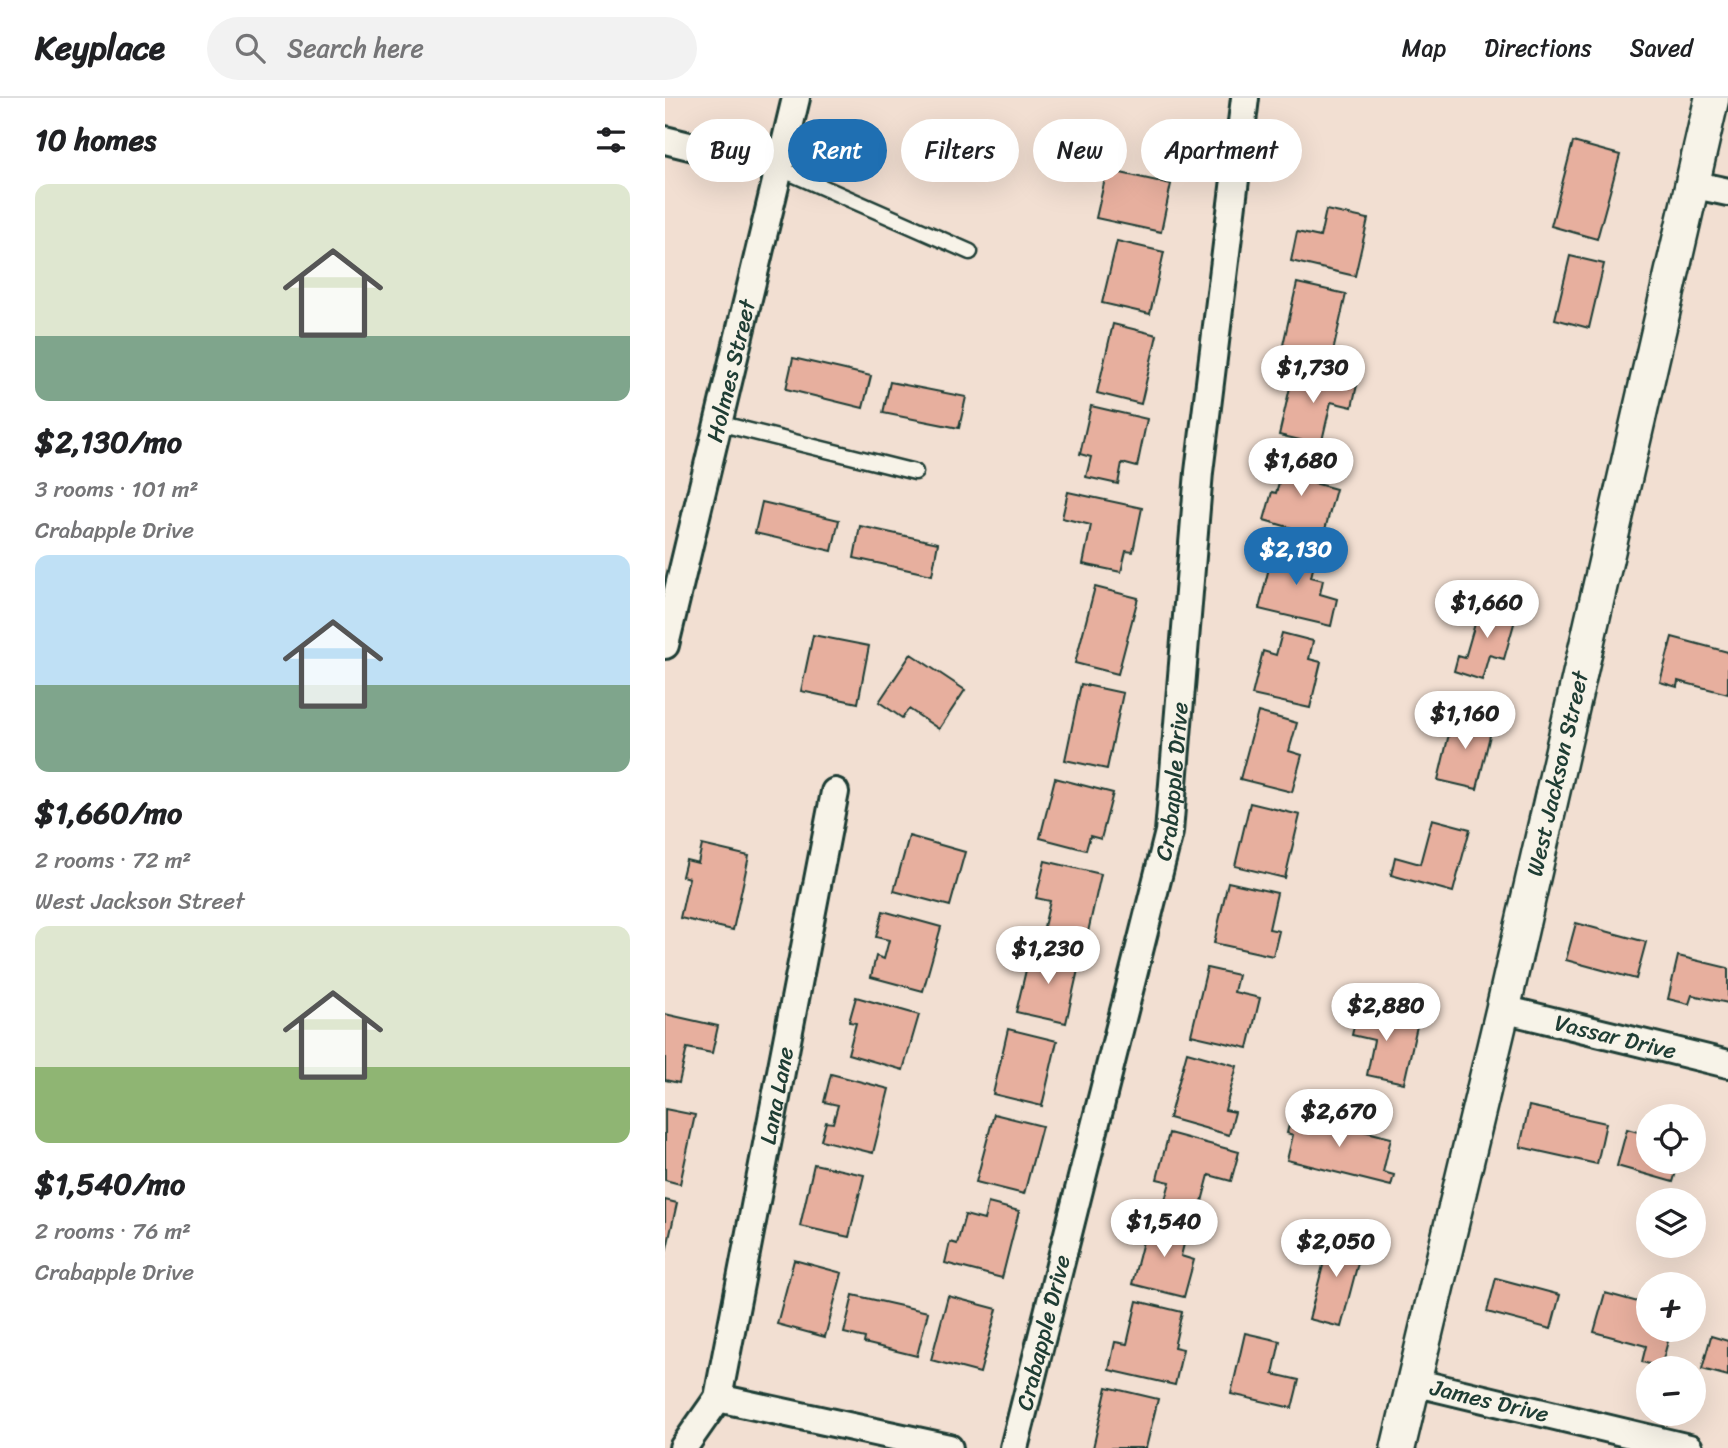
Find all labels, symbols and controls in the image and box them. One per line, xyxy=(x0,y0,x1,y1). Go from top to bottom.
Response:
search box xyxy=(207,17,697,80)
text: Keyplace xyxy=(35,19,165,77)
text: Search here xyxy=(287,25,424,71)
text: Map xyxy=(1402,27,1446,69)
text: Directions xyxy=(1484,27,1592,69)
text: Saved xyxy=(1630,27,1693,69)
icon: search xyxy=(231,29,269,67)
text: 10 homes xyxy=(35,113,156,167)
chip: Buy xyxy=(686,119,774,182)
chip: Rent xyxy=(788,119,887,182)
chip: Filters xyxy=(901,119,1019,182)
chip: New xyxy=(1033,119,1127,182)
chip: Apartment xyxy=(1141,119,1302,182)
icon: filters xyxy=(592,121,630,159)
icon: home xyxy=(270,230,396,356)
street label: Holmes Street xyxy=(694,293,768,446)
pin: $1,730 xyxy=(1256,345,1370,405)
text: $1,730 xyxy=(1277,347,1349,388)
text: $2,130/mo xyxy=(35,415,182,469)
pin: $1,680 xyxy=(1244,438,1358,498)
text: $1,680 xyxy=(1264,440,1338,481)
text: 3 rooms · 101 m² xyxy=(35,469,199,510)
text: Crabapple Drive xyxy=(35,510,194,551)
pin: $2,130 xyxy=(1239,528,1353,587)
text: $2,130 xyxy=(1260,529,1332,570)
pin: $1,660 xyxy=(1430,580,1544,640)
text: $1,660 xyxy=(1451,582,1523,623)
icon: home xyxy=(270,601,396,727)
street label: West Jackson Street xyxy=(1514,665,1601,880)
pin: $1,160 xyxy=(1408,692,1522,751)
text: $1,160 xyxy=(1431,693,1500,734)
street label: Crabapple Drive xyxy=(1142,700,1200,865)
text: $1,660/mo xyxy=(35,786,182,840)
text: 2 rooms · 72 m² xyxy=(35,840,191,881)
text: West Jackson Street xyxy=(35,881,244,922)
pin: $1,230 xyxy=(991,926,1105,986)
text: $1,230 xyxy=(1012,928,1084,969)
icon: home xyxy=(270,972,396,1098)
pin: $2,880 xyxy=(1329,984,1443,1043)
text: $2,880 xyxy=(1347,985,1425,1026)
street label: Vassar Drive xyxy=(1551,1002,1681,1071)
street label: Lana Lane xyxy=(747,1043,806,1148)
pin: $2,670 xyxy=(1282,1090,1396,1149)
text: $2,670 xyxy=(1301,1091,1377,1132)
map controls xyxy=(1636,1104,1706,1426)
button: locate xyxy=(1636,1104,1706,1174)
text: $1,540/mo xyxy=(35,1157,185,1211)
button: layers xyxy=(1636,1188,1706,1258)
pin: $1,540 xyxy=(1107,1200,1221,1259)
text: $1,540 xyxy=(1127,1201,1201,1242)
text: 2 rooms · 76 m² xyxy=(35,1211,191,1252)
pin: $2,050 xyxy=(1279,1220,1393,1279)
text: $2,050 xyxy=(1297,1221,1375,1262)
street label: Crabapple Drive xyxy=(1004,1250,1082,1415)
text: Crabapple Drive xyxy=(35,1252,194,1293)
button: + xyxy=(1636,1272,1706,1342)
button: − xyxy=(1636,1356,1706,1426)
street label: James Drive xyxy=(1425,1366,1553,1434)

